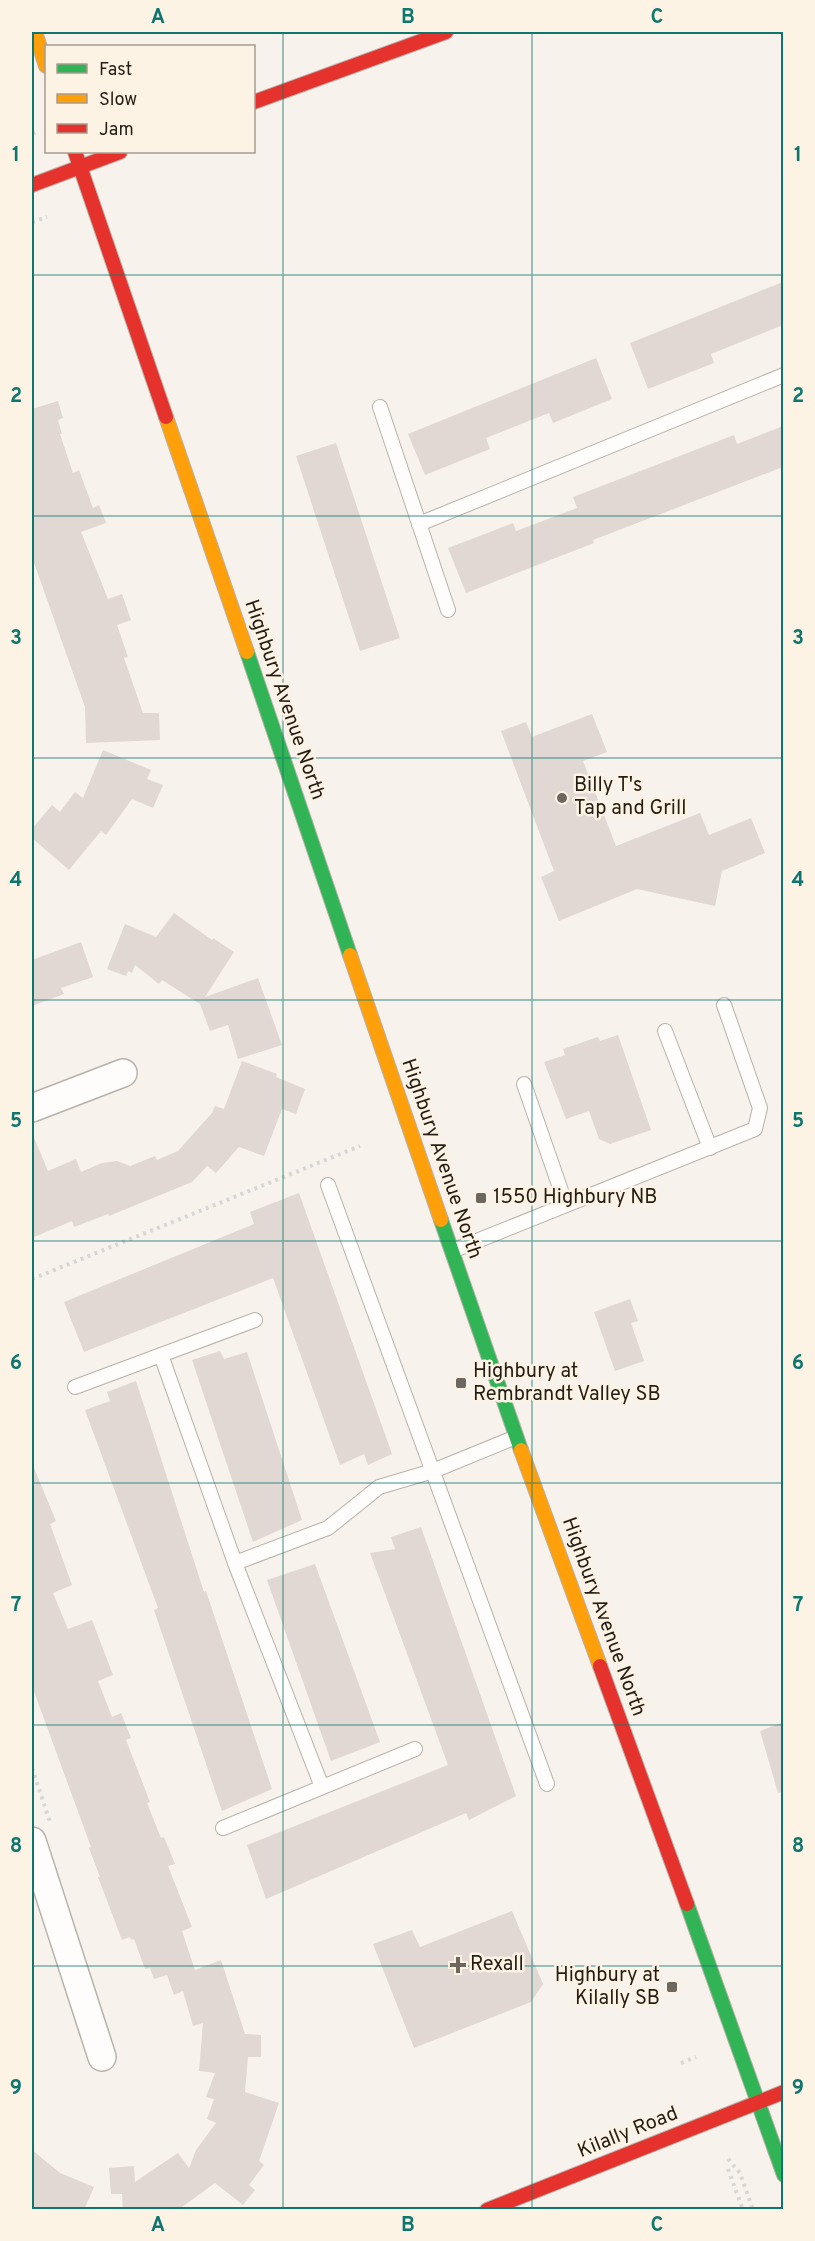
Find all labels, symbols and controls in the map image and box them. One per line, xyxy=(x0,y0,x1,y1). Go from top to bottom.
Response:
text: A xyxy=(151,5,165,31)
text: B xyxy=(401,5,415,31)
text: C xyxy=(651,5,663,31)
legend xyxy=(45,45,255,153)
text: Fast xyxy=(99,59,132,82)
text: Slow xyxy=(99,89,137,112)
text: Jam xyxy=(99,119,134,142)
text: 1 xyxy=(12,143,20,169)
text: 1 xyxy=(794,143,802,169)
text: 2 xyxy=(10,384,22,410)
text: 2 xyxy=(792,384,804,410)
street label: Highbury Avenue North xyxy=(238,596,330,804)
text: 3 xyxy=(10,626,22,652)
text: 3 xyxy=(792,626,804,652)
place label: Billy T's Tap and Grill xyxy=(574,773,686,822)
marker: Billy T's Tap and Grill xyxy=(555,791,569,805)
text: 4 xyxy=(10,868,22,894)
text: 4 xyxy=(792,868,804,894)
street label: Highbury Avenue North xyxy=(395,1055,487,1263)
text: 5 xyxy=(10,1109,22,1135)
text: 5 xyxy=(792,1109,804,1135)
place label: 1550 Highbury NB xyxy=(493,1185,657,1211)
marker: 1550 Highbury NB xyxy=(474,1191,488,1205)
text: 6 xyxy=(10,1351,22,1377)
text: 6 xyxy=(792,1351,804,1377)
place label: Highbury at Rembrandt Valley SB xyxy=(473,1359,661,1408)
marker: Highbury at Rembrandt Valley SB xyxy=(454,1376,468,1390)
street label: Highbury Avenue North xyxy=(555,1514,651,1720)
text: 7 xyxy=(11,1593,21,1619)
text: 7 xyxy=(793,1593,803,1619)
text: 8 xyxy=(10,1834,22,1860)
text: 8 xyxy=(792,1834,804,1860)
place label: Rexall xyxy=(470,1952,524,1978)
marker: Rexall xyxy=(451,1958,465,1972)
place label: Highbury at Kilally SB xyxy=(555,1963,660,2012)
marker: Highbury at Kilally SB xyxy=(665,1980,679,1994)
text: 9 xyxy=(10,2076,22,2102)
text: 9 xyxy=(792,2076,804,2102)
street label: Kilally Road xyxy=(574,2101,682,2165)
text: A xyxy=(151,2213,165,2239)
text: B xyxy=(401,2213,415,2239)
text: C xyxy=(651,2213,663,2239)

